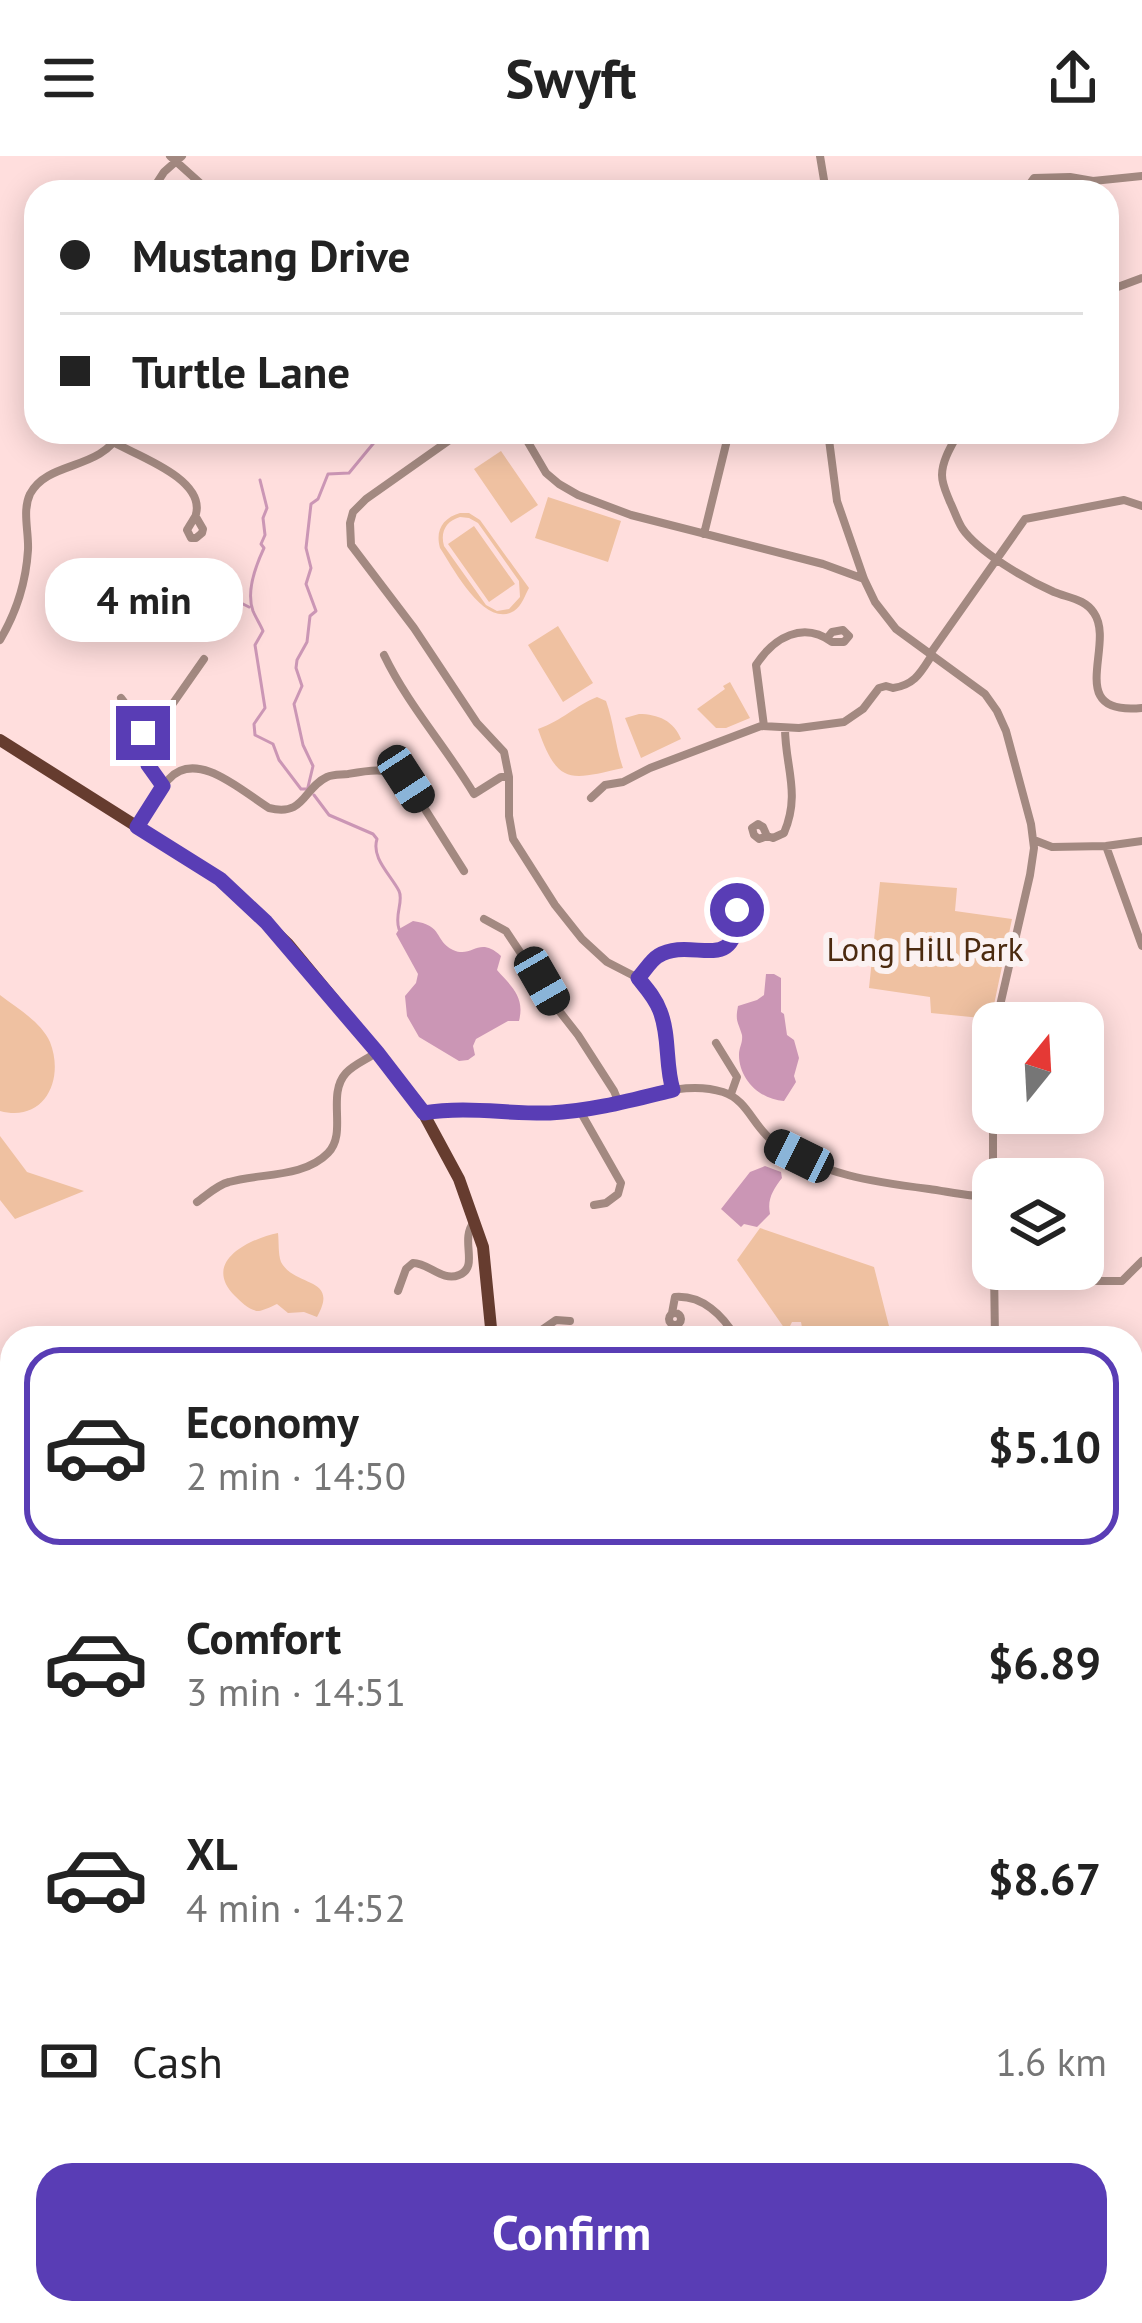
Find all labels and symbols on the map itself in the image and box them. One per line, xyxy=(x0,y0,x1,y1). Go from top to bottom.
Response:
callout: 4 min xyxy=(44,559,242,643)
route end xyxy=(116,706,170,760)
car xyxy=(371,739,441,819)
route start xyxy=(710,883,764,937)
park label: Long Hill Park xyxy=(826,927,1024,970)
car xyxy=(508,941,576,1021)
north arrow xyxy=(972,1002,1104,1134)
car xyxy=(759,1124,839,1188)

